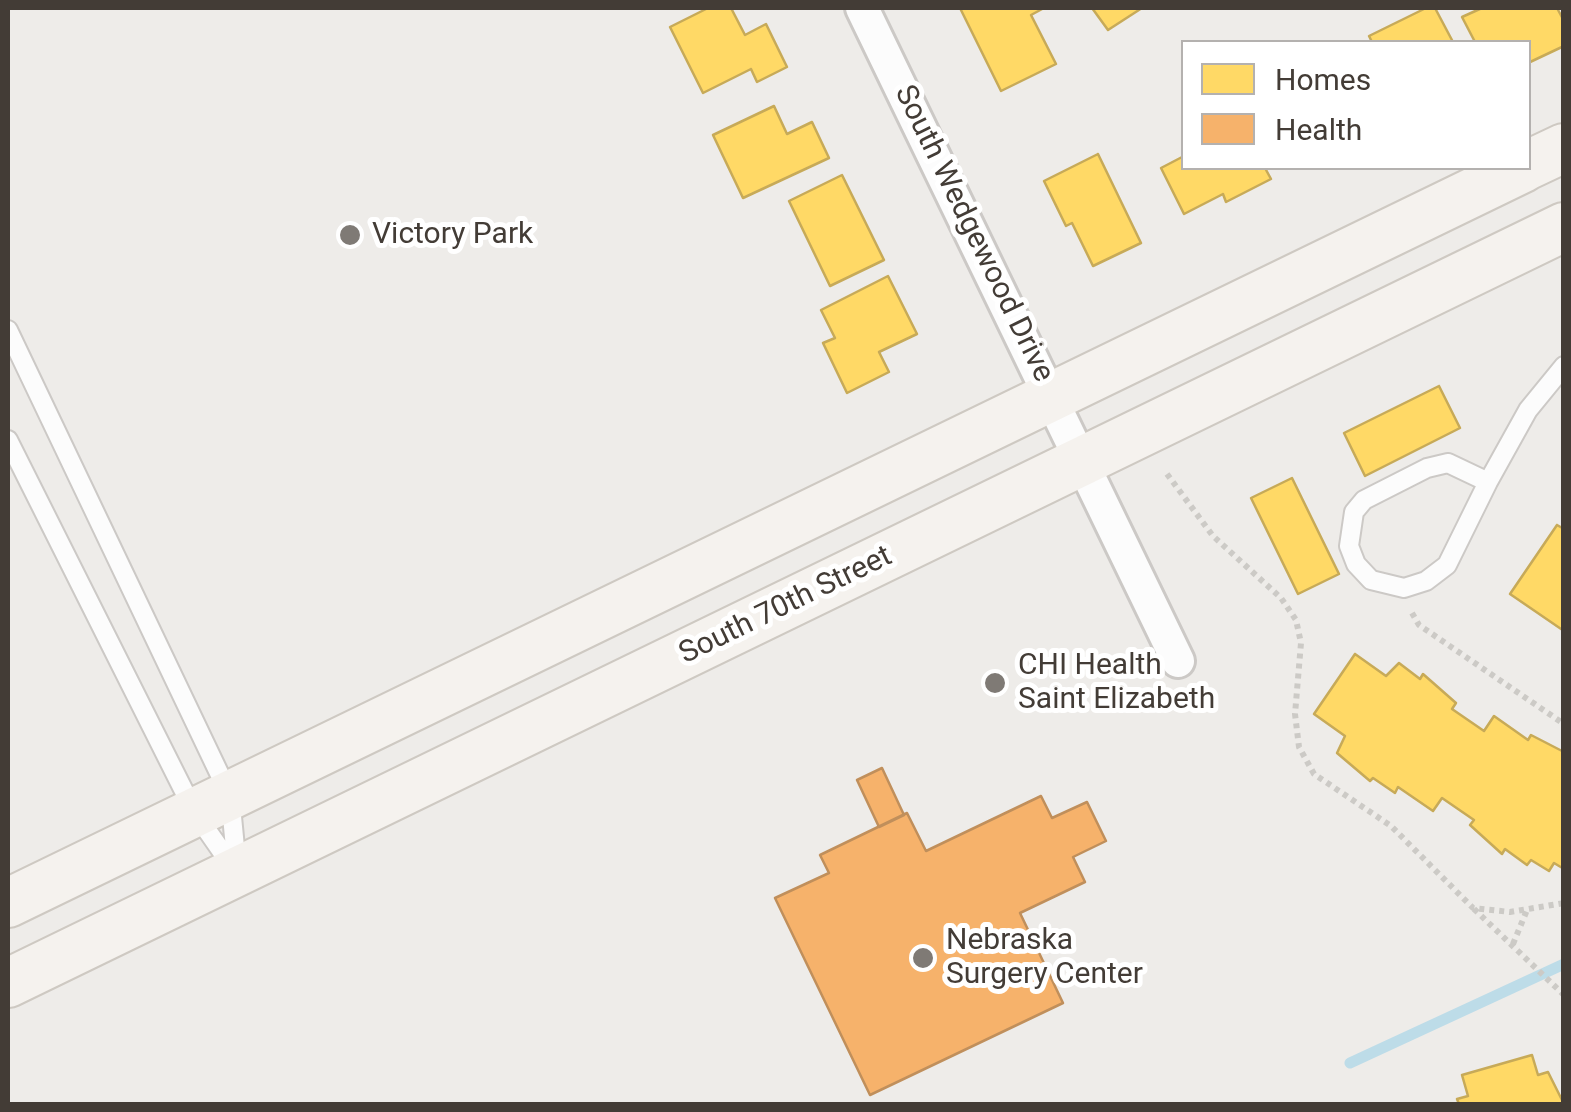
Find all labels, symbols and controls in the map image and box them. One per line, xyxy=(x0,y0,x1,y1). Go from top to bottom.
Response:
legend xyxy=(1181,40,1531,170)
text: Homes xyxy=(1275,62,1371,97)
street label: South Wedgewood Drive xyxy=(885,80,1061,388)
text: Health xyxy=(1275,112,1362,147)
place label: Victory Park xyxy=(372,217,533,253)
marker: Victory Park xyxy=(337,222,363,248)
street label: South 70th Street xyxy=(674,539,898,673)
place label: CHI Health Saint Elizabeth xyxy=(1018,648,1215,718)
marker: CHI Health Saint Elizabeth xyxy=(982,670,1008,696)
place label: Nebraska Surgery Center xyxy=(946,923,1143,994)
marker: Nebraska Surgery Center xyxy=(910,945,936,971)

